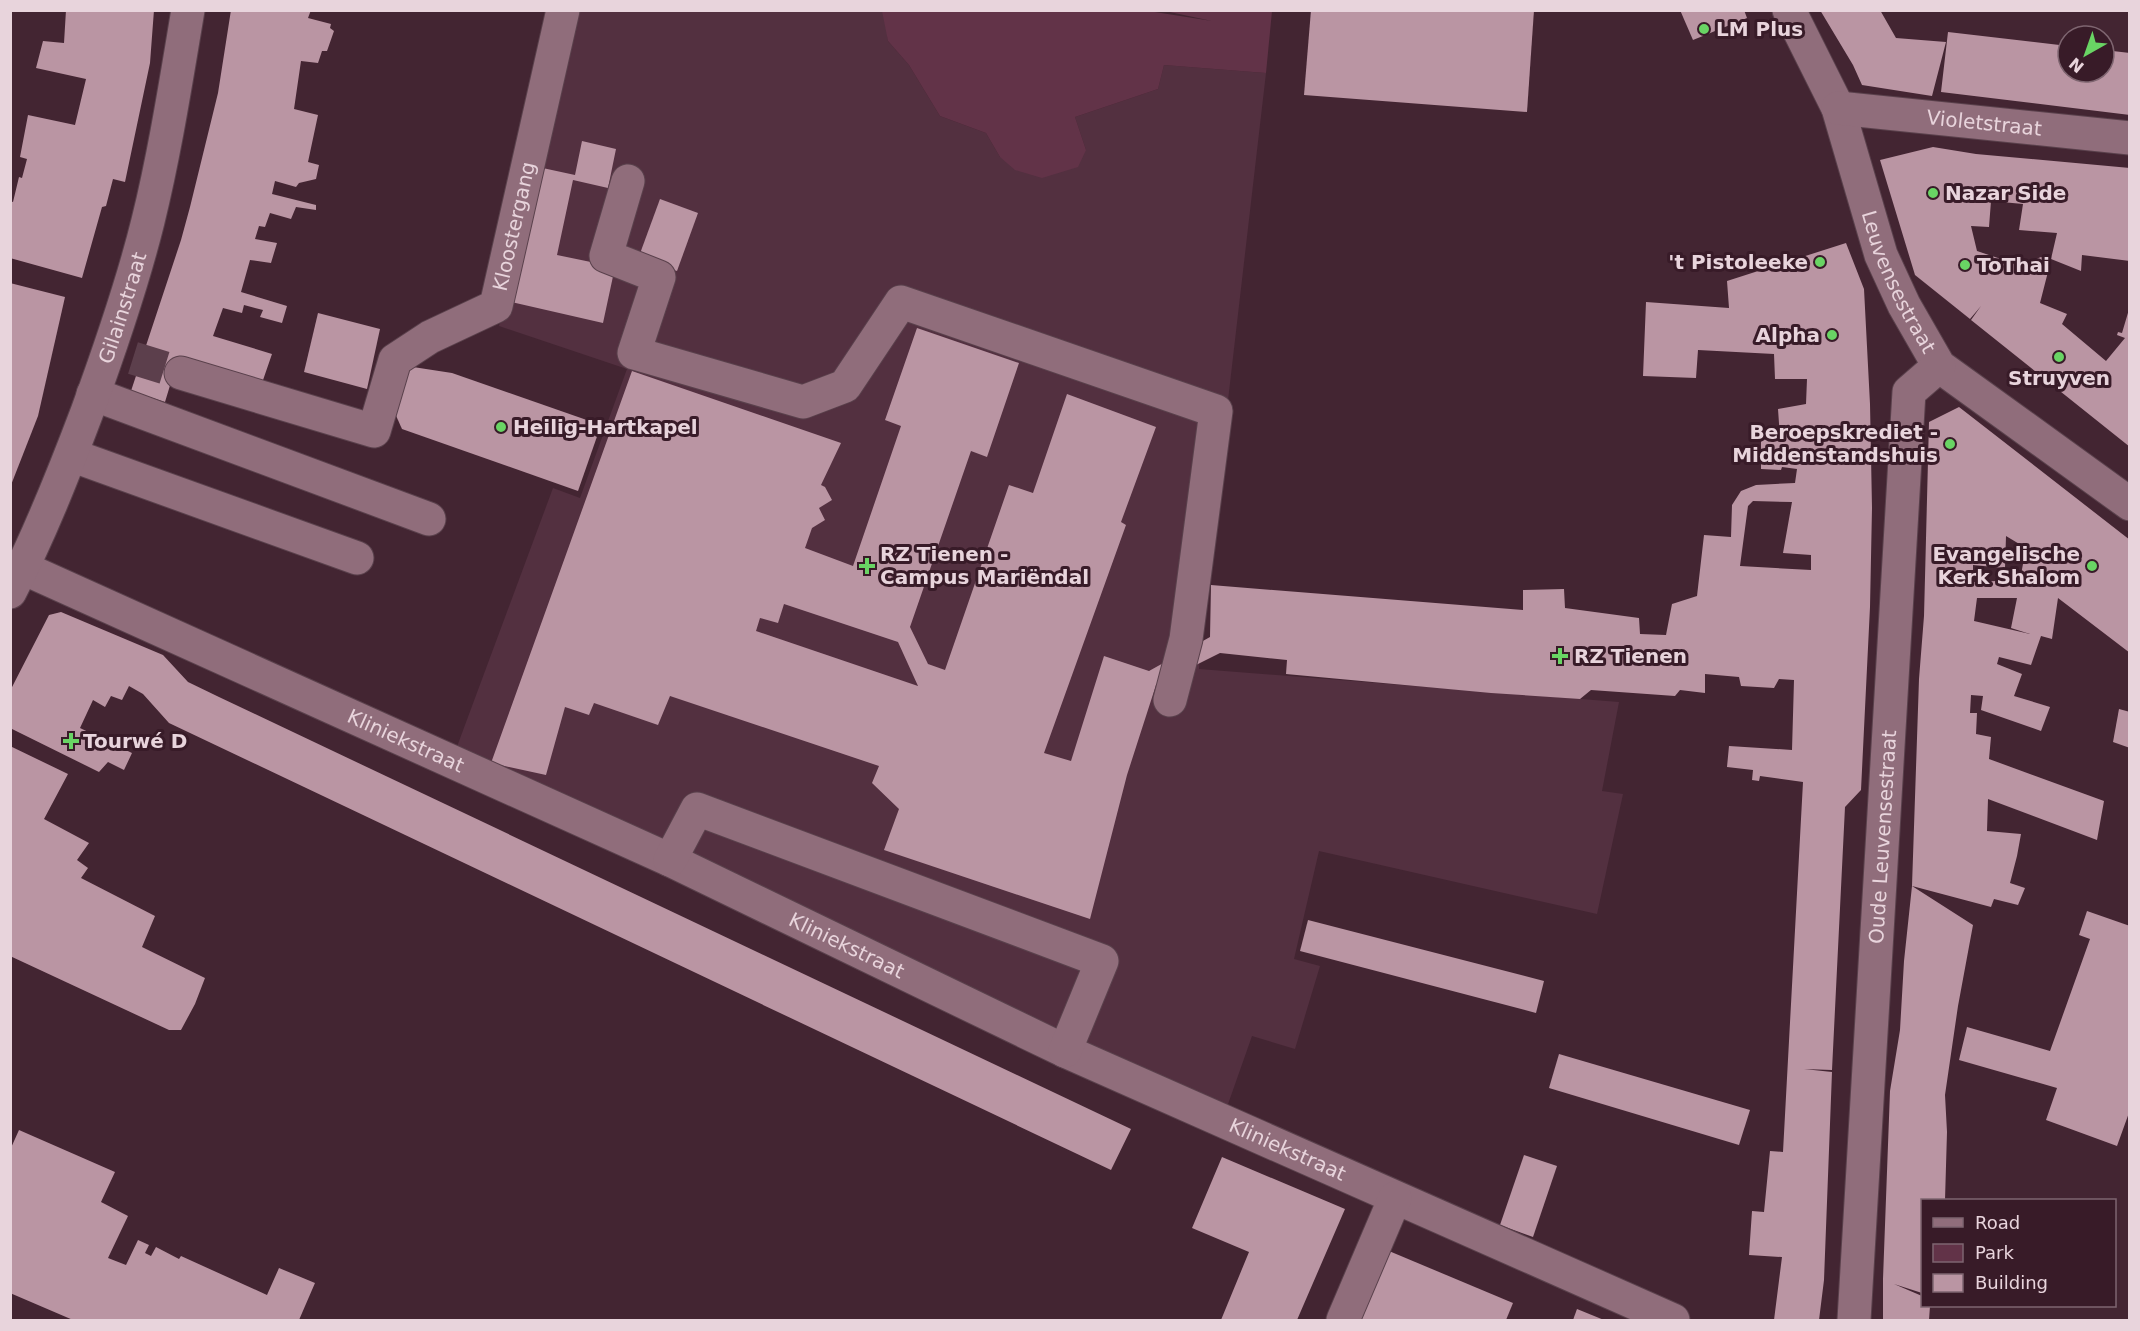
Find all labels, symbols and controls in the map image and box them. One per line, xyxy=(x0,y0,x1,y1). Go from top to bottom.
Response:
place label: LM Plus xyxy=(1716,17,1803,41)
marker: LM Plus xyxy=(1697,22,1711,36)
north arrow xyxy=(2056,24,2116,84)
text: N xyxy=(2065,54,2088,77)
street label: Violetstraat xyxy=(1925,105,2043,141)
street label: Kloostergang xyxy=(488,159,540,293)
place label: Nazar Side xyxy=(1945,181,2066,205)
marker: Nazar Side xyxy=(1926,186,1940,200)
street label: Leuvensestraat xyxy=(1857,208,1941,357)
street label: Gilainstraat xyxy=(93,249,151,367)
place label: 't Pistoleeke xyxy=(1668,250,1808,274)
place label: ToThai xyxy=(1977,253,2050,277)
marker: 't Pistoleeke xyxy=(1813,255,1827,269)
marker: ToThai xyxy=(1958,258,1972,272)
place label: Alpha xyxy=(1756,323,1820,347)
marker: Alpha xyxy=(1825,328,1839,342)
marker: Struyven xyxy=(2052,350,2066,364)
place label: Struyven xyxy=(2008,366,2110,390)
place label: Heilig-Hartkapel xyxy=(513,415,698,439)
marker: Heilig-Hartkapel xyxy=(494,420,508,434)
place label: Beroepskrediet - Middenstandshuis xyxy=(1732,420,1938,467)
marker: Beroepskrediet - Middenstandshuis xyxy=(1943,437,1957,451)
place label: RZ Tienen - Campus Mariëndal xyxy=(880,542,1089,589)
place label: Evangelische Kerk Shalom xyxy=(1932,542,2080,589)
marker: RZ Tienen - Campus Mariëndal xyxy=(858,557,876,575)
marker: Evangelische Kerk Shalom xyxy=(2085,559,2099,573)
place label: RZ Tienen xyxy=(1574,644,1687,668)
marker: RZ Tienen xyxy=(1551,647,1569,665)
street label: Kliniekstraat xyxy=(344,704,468,778)
place label: Tourwé D xyxy=(83,729,187,753)
street label: Oude Leuvensestraat xyxy=(1864,729,1901,944)
marker: Tourwé D xyxy=(64,734,78,748)
street label: Kliniekstraat xyxy=(785,907,908,984)
street label: Kliniekstraat xyxy=(1225,1113,1350,1186)
legend xyxy=(1921,1199,2116,1307)
text: Road xyxy=(1975,1212,2020,1233)
text: Park xyxy=(1975,1242,2014,1263)
text: Building xyxy=(1975,1272,2048,1293)

